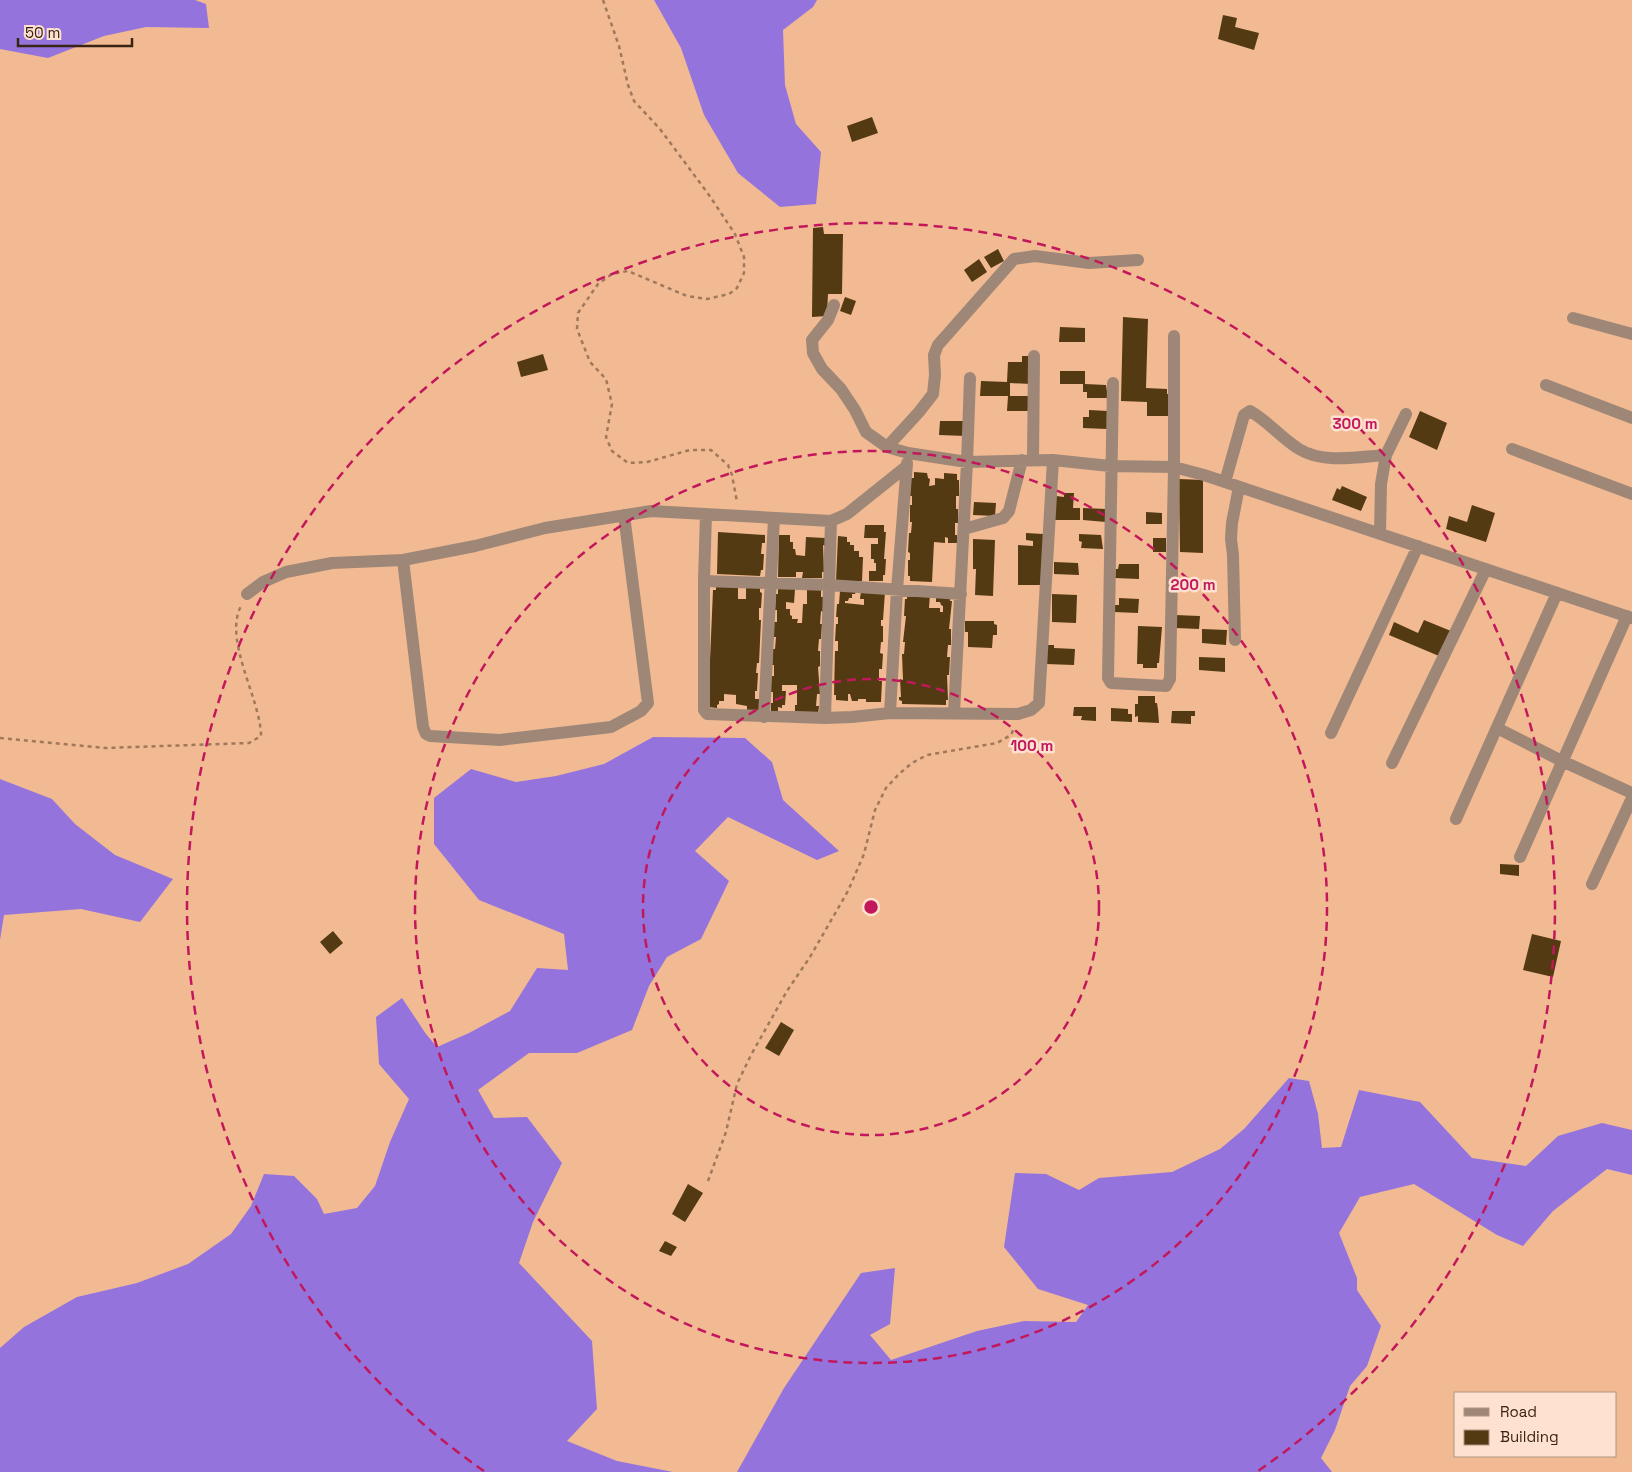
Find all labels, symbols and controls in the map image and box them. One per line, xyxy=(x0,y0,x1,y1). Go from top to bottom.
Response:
scale bar xyxy=(18,15,131,47)
text: 50 m xyxy=(25,23,60,42)
text: 300 m xyxy=(1332,414,1378,433)
text: 200 m xyxy=(1171,575,1215,594)
text: 100 m xyxy=(1011,736,1053,755)
centre of rings xyxy=(862,898,880,916)
legend xyxy=(1454,1392,1617,1457)
text: Road xyxy=(1500,1402,1537,1421)
text: Building xyxy=(1500,1427,1559,1446)

